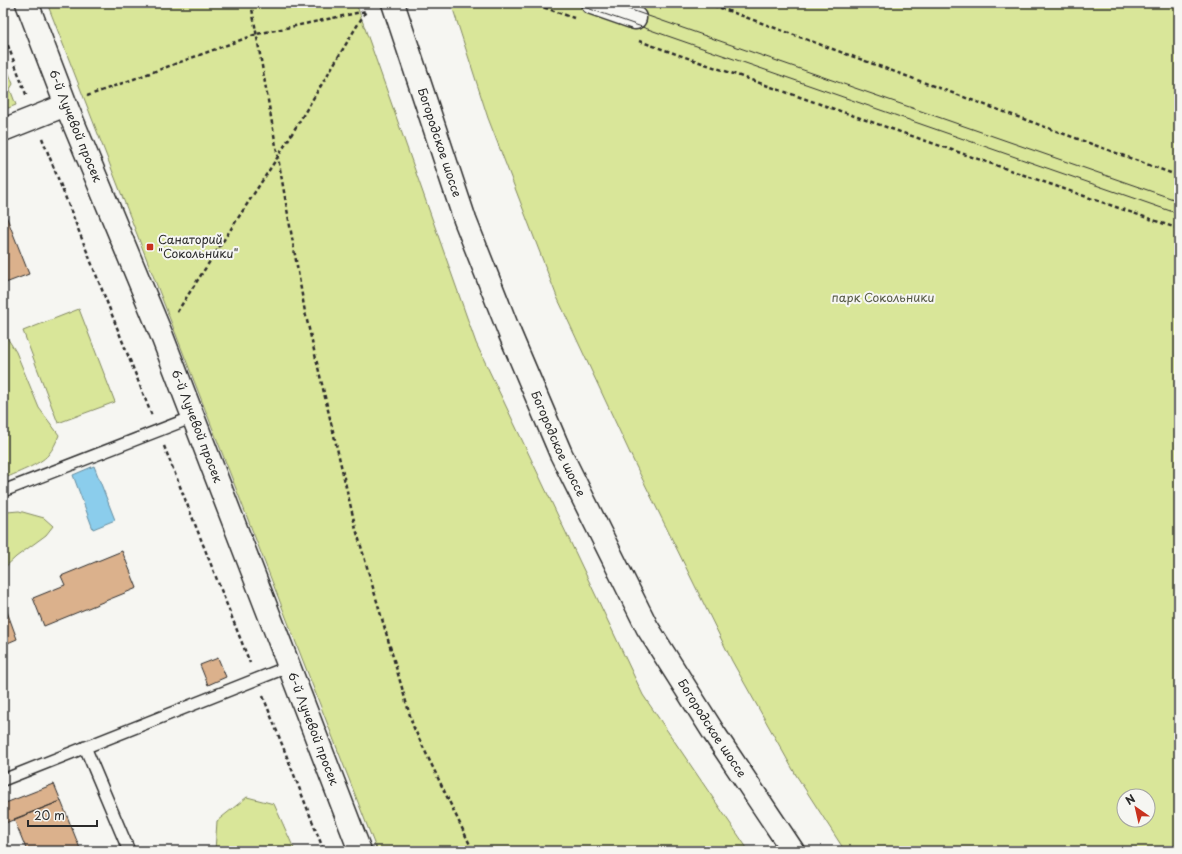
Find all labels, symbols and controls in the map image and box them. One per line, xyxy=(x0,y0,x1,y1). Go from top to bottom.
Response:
street label: 6-й Лучевой просек xyxy=(45,67,107,185)
street label: Богородское шоссе xyxy=(414,85,467,199)
place label: Санаторий "Сокольники" xyxy=(158,230,238,262)
marker: Санаторий "Сокольники" xyxy=(145,242,155,252)
park label: парк Сокольники xyxy=(832,288,934,306)
street label: 6-й Лучевой просек xyxy=(168,367,228,486)
street label: Богородское шоссе xyxy=(527,388,591,499)
street label: 6-й Лучевой просек xyxy=(284,669,344,788)
street label: Богородское шоссе xyxy=(674,675,751,781)
north arrow xyxy=(1116,788,1156,828)
text: N xyxy=(1122,790,1139,809)
scale bar xyxy=(28,802,97,828)
text: 20 m xyxy=(34,806,65,824)

